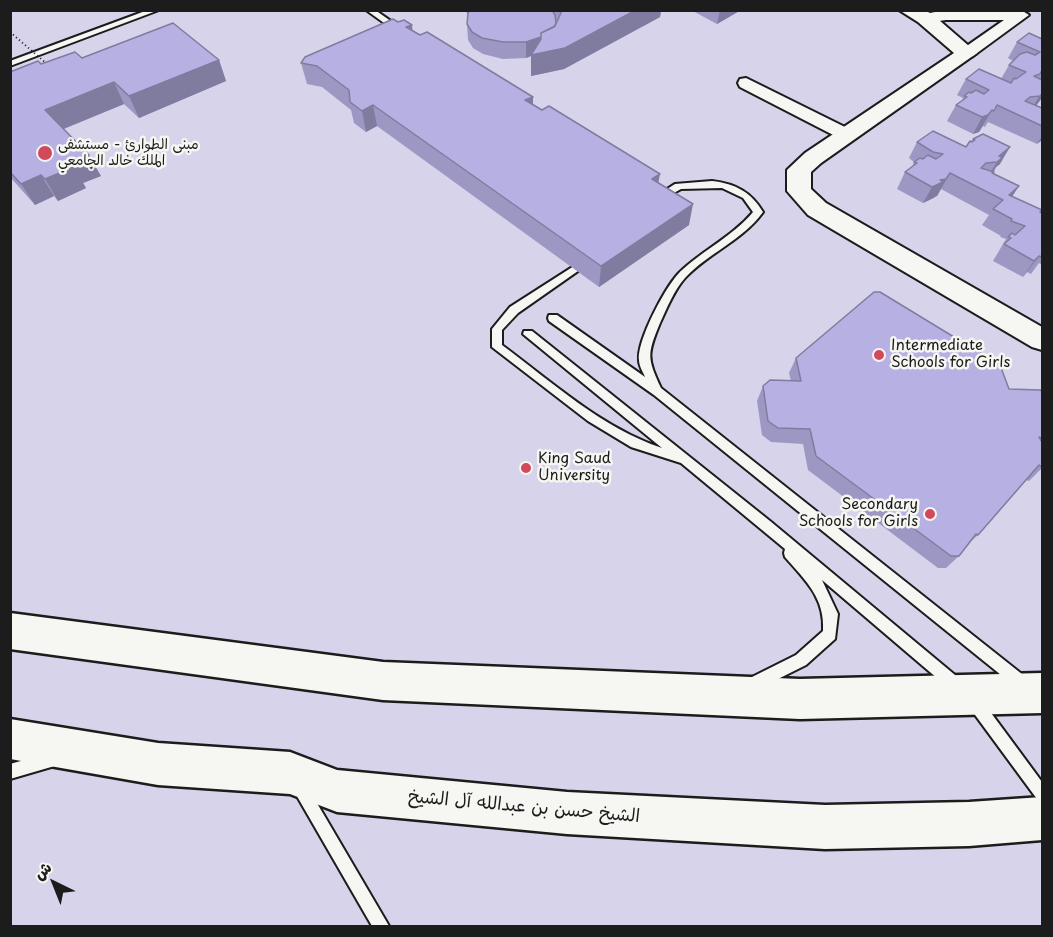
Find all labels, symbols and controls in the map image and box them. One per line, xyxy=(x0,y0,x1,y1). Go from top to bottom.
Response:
place label: مبنى الطوارئ - مستشفى الملك خالد الجامعي xyxy=(58,137,199,170)
marker: مبنى الطوارئ - مستشفى الملك خالد الجامعي xyxy=(36,144,54,162)
place label: Intermediate Schools for Girls xyxy=(891,337,1010,372)
marker: Intermediate Schools for Girls xyxy=(872,348,886,362)
place label: King Saud University xyxy=(538,450,611,485)
marker: King Saud University xyxy=(519,461,533,475)
place label: Secondary Schools for Girls xyxy=(799,496,918,531)
marker: Secondary Schools for Girls xyxy=(923,507,937,521)
street label: الشيخ حسن بن عبدالله آل الشيخ xyxy=(407,786,641,828)
north arrow xyxy=(24,853,84,913)
text: ش xyxy=(27,855,56,885)

